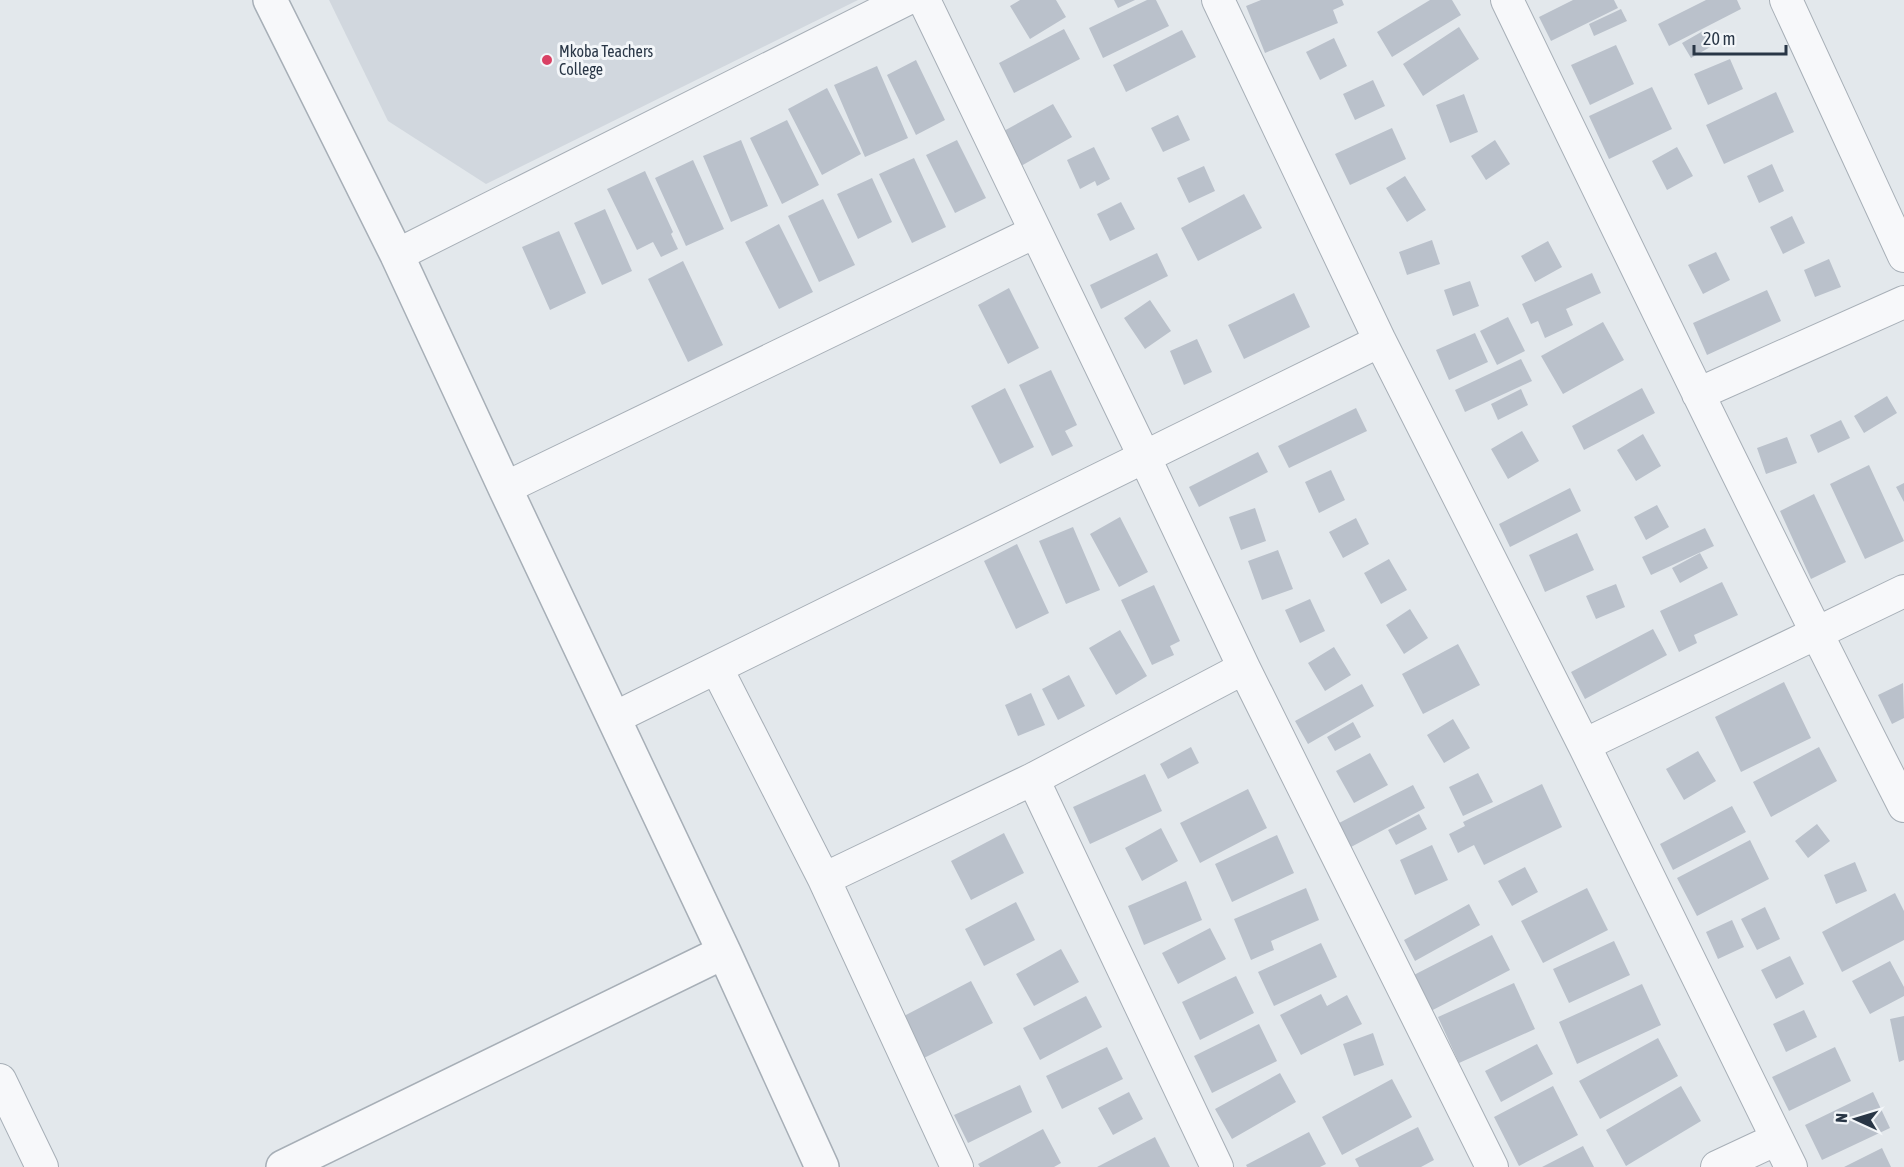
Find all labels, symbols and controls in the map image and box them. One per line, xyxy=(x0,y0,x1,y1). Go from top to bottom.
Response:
scale bar xyxy=(1694,18,1786,56)
text: 20 m xyxy=(1703,28,1735,49)
place label: Mkoba Teachers College xyxy=(559,42,654,79)
marker: Mkoba Teachers College xyxy=(540,53,554,67)
north arrow xyxy=(1826,1089,1886,1149)
text: N xyxy=(1832,1113,1850,1123)

